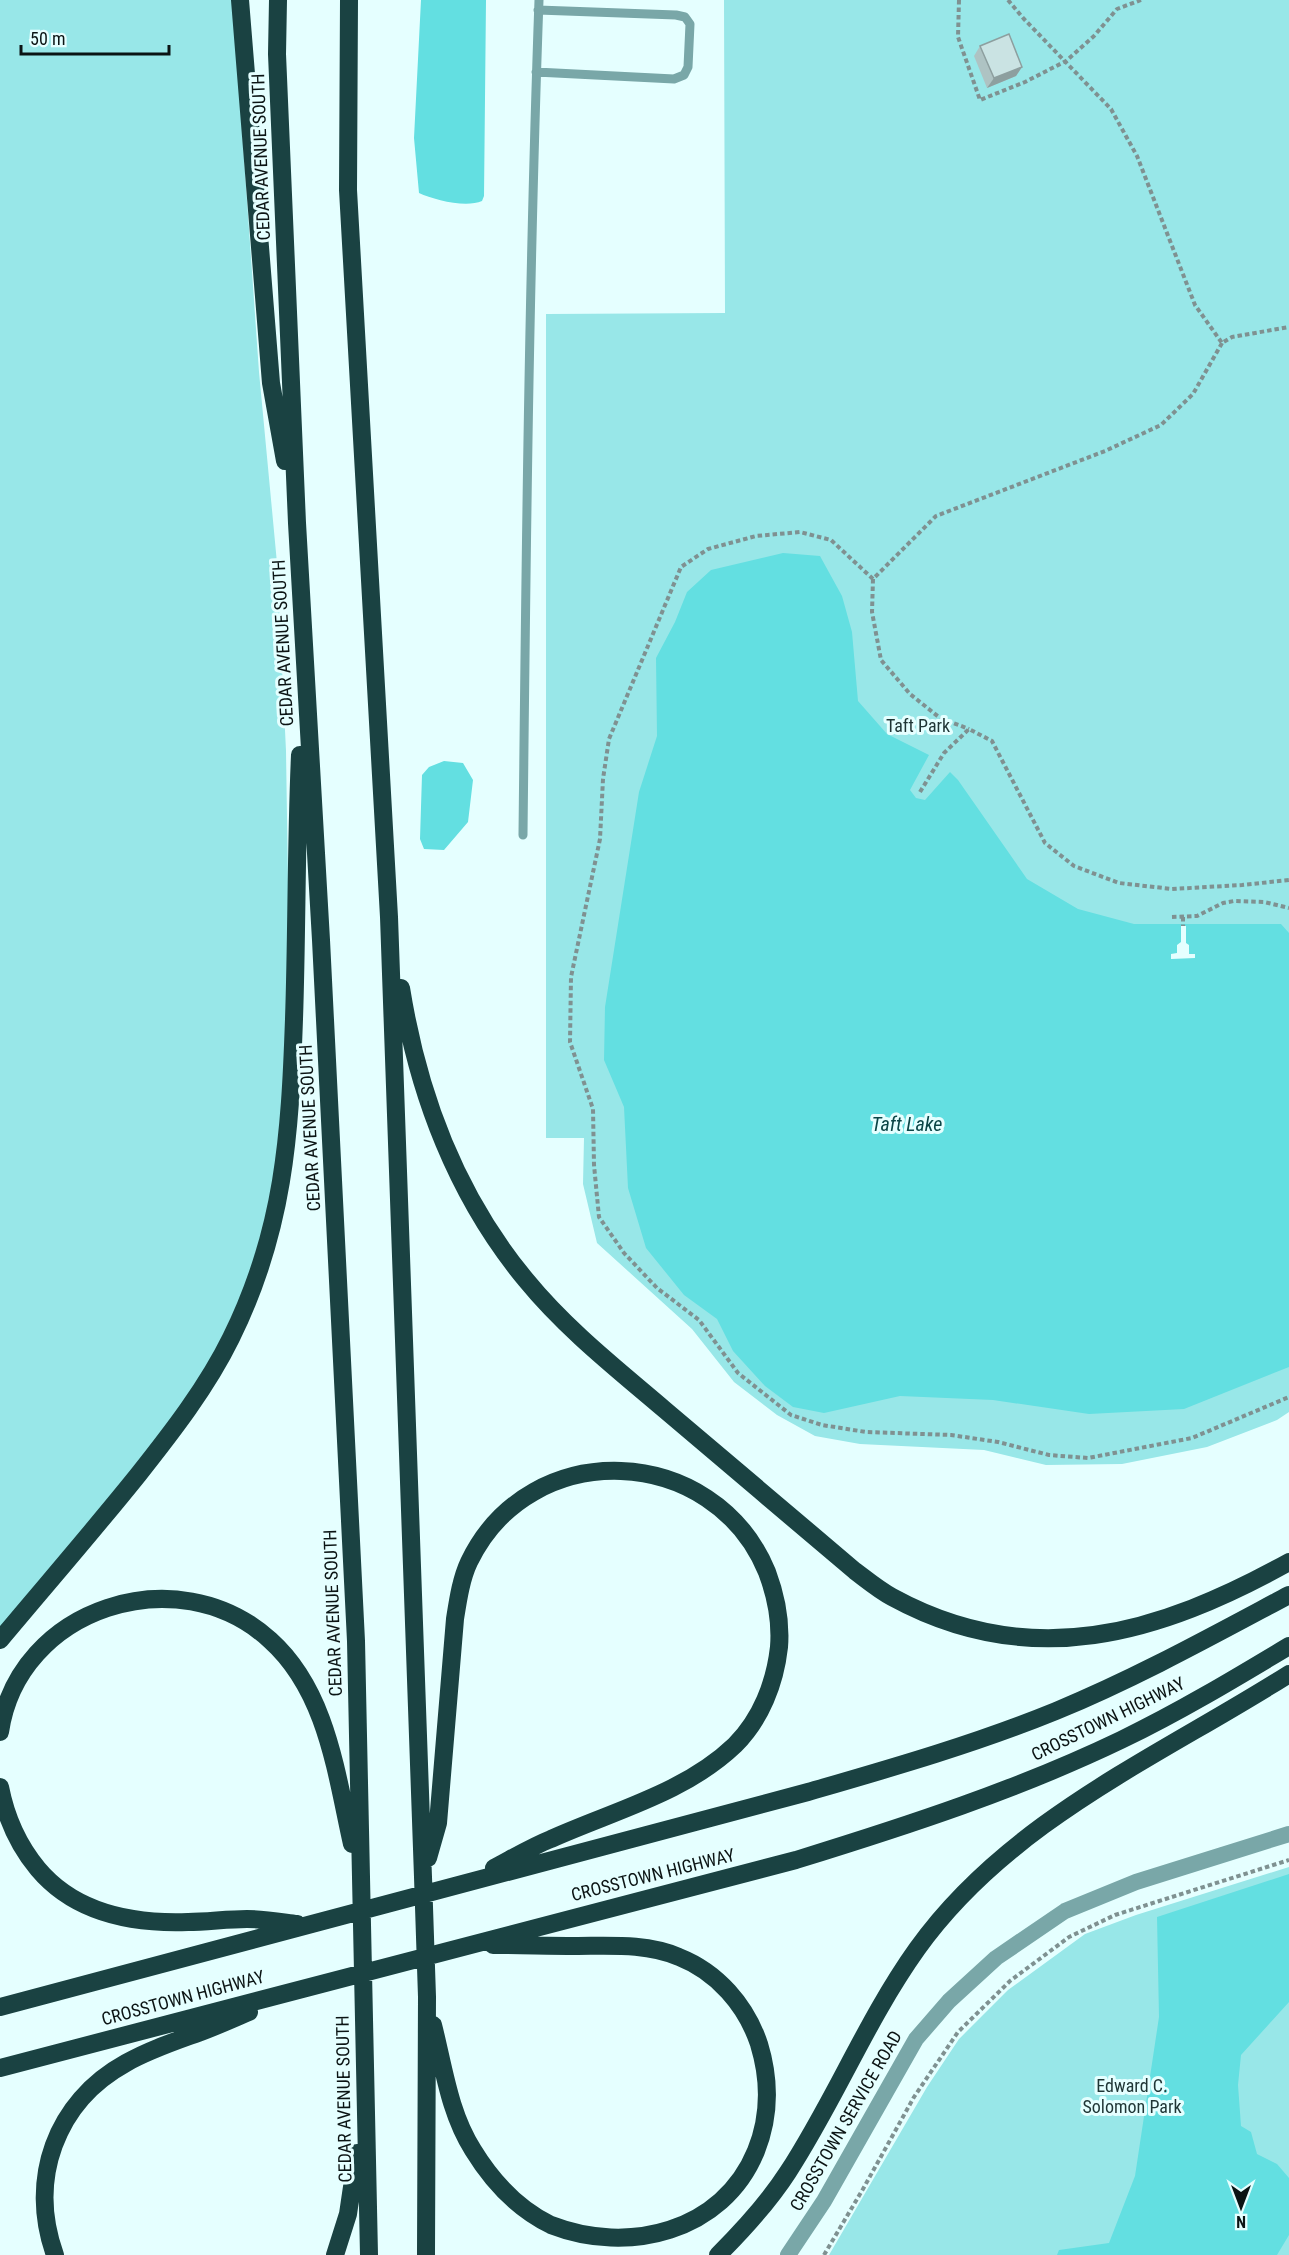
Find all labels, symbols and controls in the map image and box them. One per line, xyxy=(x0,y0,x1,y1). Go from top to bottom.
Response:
scale bar xyxy=(21,18,170,56)
text: 50 m xyxy=(30,28,65,49)
street label: CEDAR AVENUE SOUTH xyxy=(247,73,274,241)
street label: CEDAR AVENUE SOUTH xyxy=(268,559,297,727)
park label: Taft Park xyxy=(886,715,950,736)
street label: CEDAR AVENUE SOUTH xyxy=(295,1044,324,1212)
water label: Taft Lake xyxy=(872,1112,942,1136)
street label: CEDAR AVENUE SOUTH xyxy=(319,1529,346,1697)
street label: CROSSTOWN HIGHWAY xyxy=(1028,1672,1188,1765)
street label: CROSSTOWN HIGHWAY xyxy=(569,1844,737,1905)
street label: CROSSTOWN HIGHWAY xyxy=(99,1965,267,2029)
street label: CEDAR AVENUE SOUTH xyxy=(332,2015,355,2183)
street label: CROSSTOWN SERVICE ROAD xyxy=(785,2027,906,2215)
park label: Edward C. Solomon Park xyxy=(1082,2075,1182,2117)
north arrow xyxy=(1211,2177,1271,2237)
text: N xyxy=(1236,2212,1246,2231)

